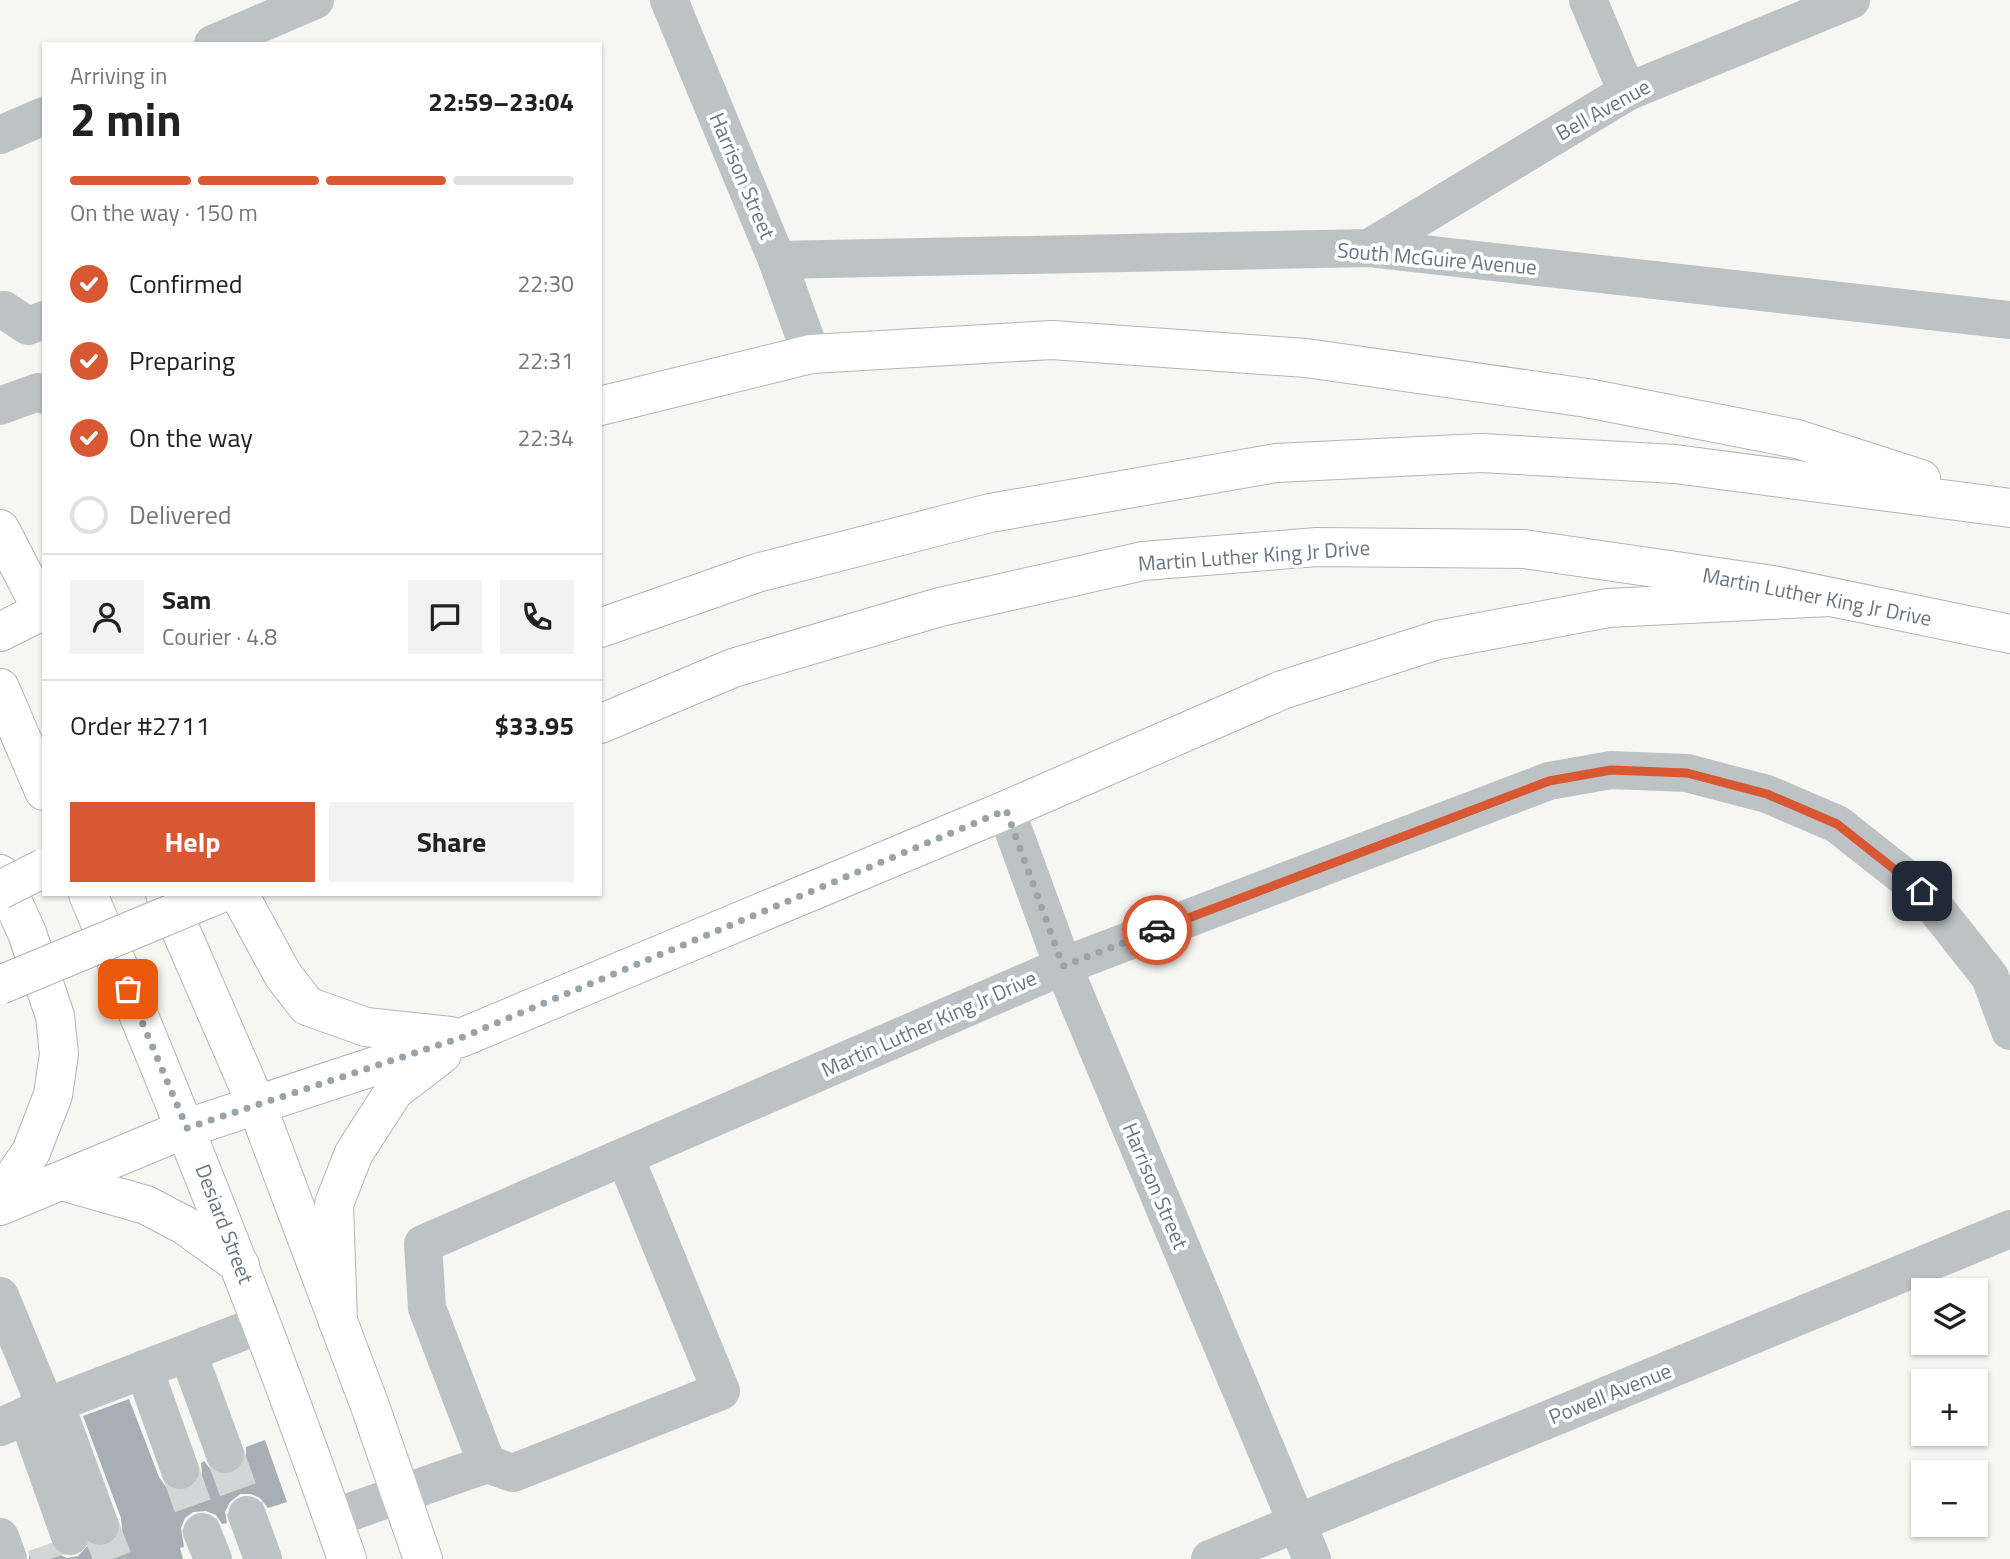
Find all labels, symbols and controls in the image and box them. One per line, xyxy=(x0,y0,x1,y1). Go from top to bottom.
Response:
text: Arriving in xyxy=(70,58,167,93)
street label: Bell Avenue xyxy=(1549,70,1656,148)
text: 22:59–23:04 xyxy=(428,82,574,121)
text: 2 min xyxy=(70,84,182,154)
street label: Harrison Street xyxy=(702,107,784,244)
text: On the way · 150 m xyxy=(70,195,258,230)
street label: South McGuire Avenue xyxy=(1336,233,1538,283)
text: Confirmed xyxy=(129,264,243,303)
icon: check xyxy=(70,265,108,303)
text: 22:30 xyxy=(517,266,574,301)
text: Preparing xyxy=(129,341,235,380)
icon: check xyxy=(70,342,108,380)
text: 22:31 xyxy=(517,343,574,378)
text: On the way xyxy=(129,418,253,457)
icon: check xyxy=(70,419,108,457)
text: 22:34 xyxy=(517,420,574,455)
text: Delivered xyxy=(129,495,232,534)
street label: Martin Luther King Jr Drive xyxy=(1137,531,1371,579)
street label: Martin Luther King Jr Drive xyxy=(1700,558,1934,634)
button: person xyxy=(70,580,144,654)
text: Sam xyxy=(162,580,211,619)
button: chat xyxy=(408,580,482,654)
button: phone xyxy=(500,580,574,654)
text: Courier · 4.8 xyxy=(162,619,277,654)
text: Order #2711 xyxy=(70,706,210,745)
text: $33.95 xyxy=(495,706,574,745)
button: Help xyxy=(70,802,315,882)
button: Share xyxy=(329,802,574,882)
pin xyxy=(1892,861,1952,921)
icon: home xyxy=(1903,872,1941,910)
courier xyxy=(1122,895,1192,965)
icon: car xyxy=(1138,911,1176,949)
pin xyxy=(98,959,158,1019)
street label: Martin Luther King Jr Drive xyxy=(816,961,1041,1085)
icon: bag xyxy=(109,970,147,1008)
street label: Harrison Street xyxy=(1115,1117,1197,1254)
street label: Desiard Street xyxy=(187,1159,263,1289)
map controls xyxy=(1911,1278,1988,1537)
button: layers xyxy=(1911,1278,1988,1355)
street label: Powell Avenue xyxy=(1543,1354,1676,1432)
button: + xyxy=(1911,1369,1988,1446)
button: − xyxy=(1911,1460,1988,1537)

